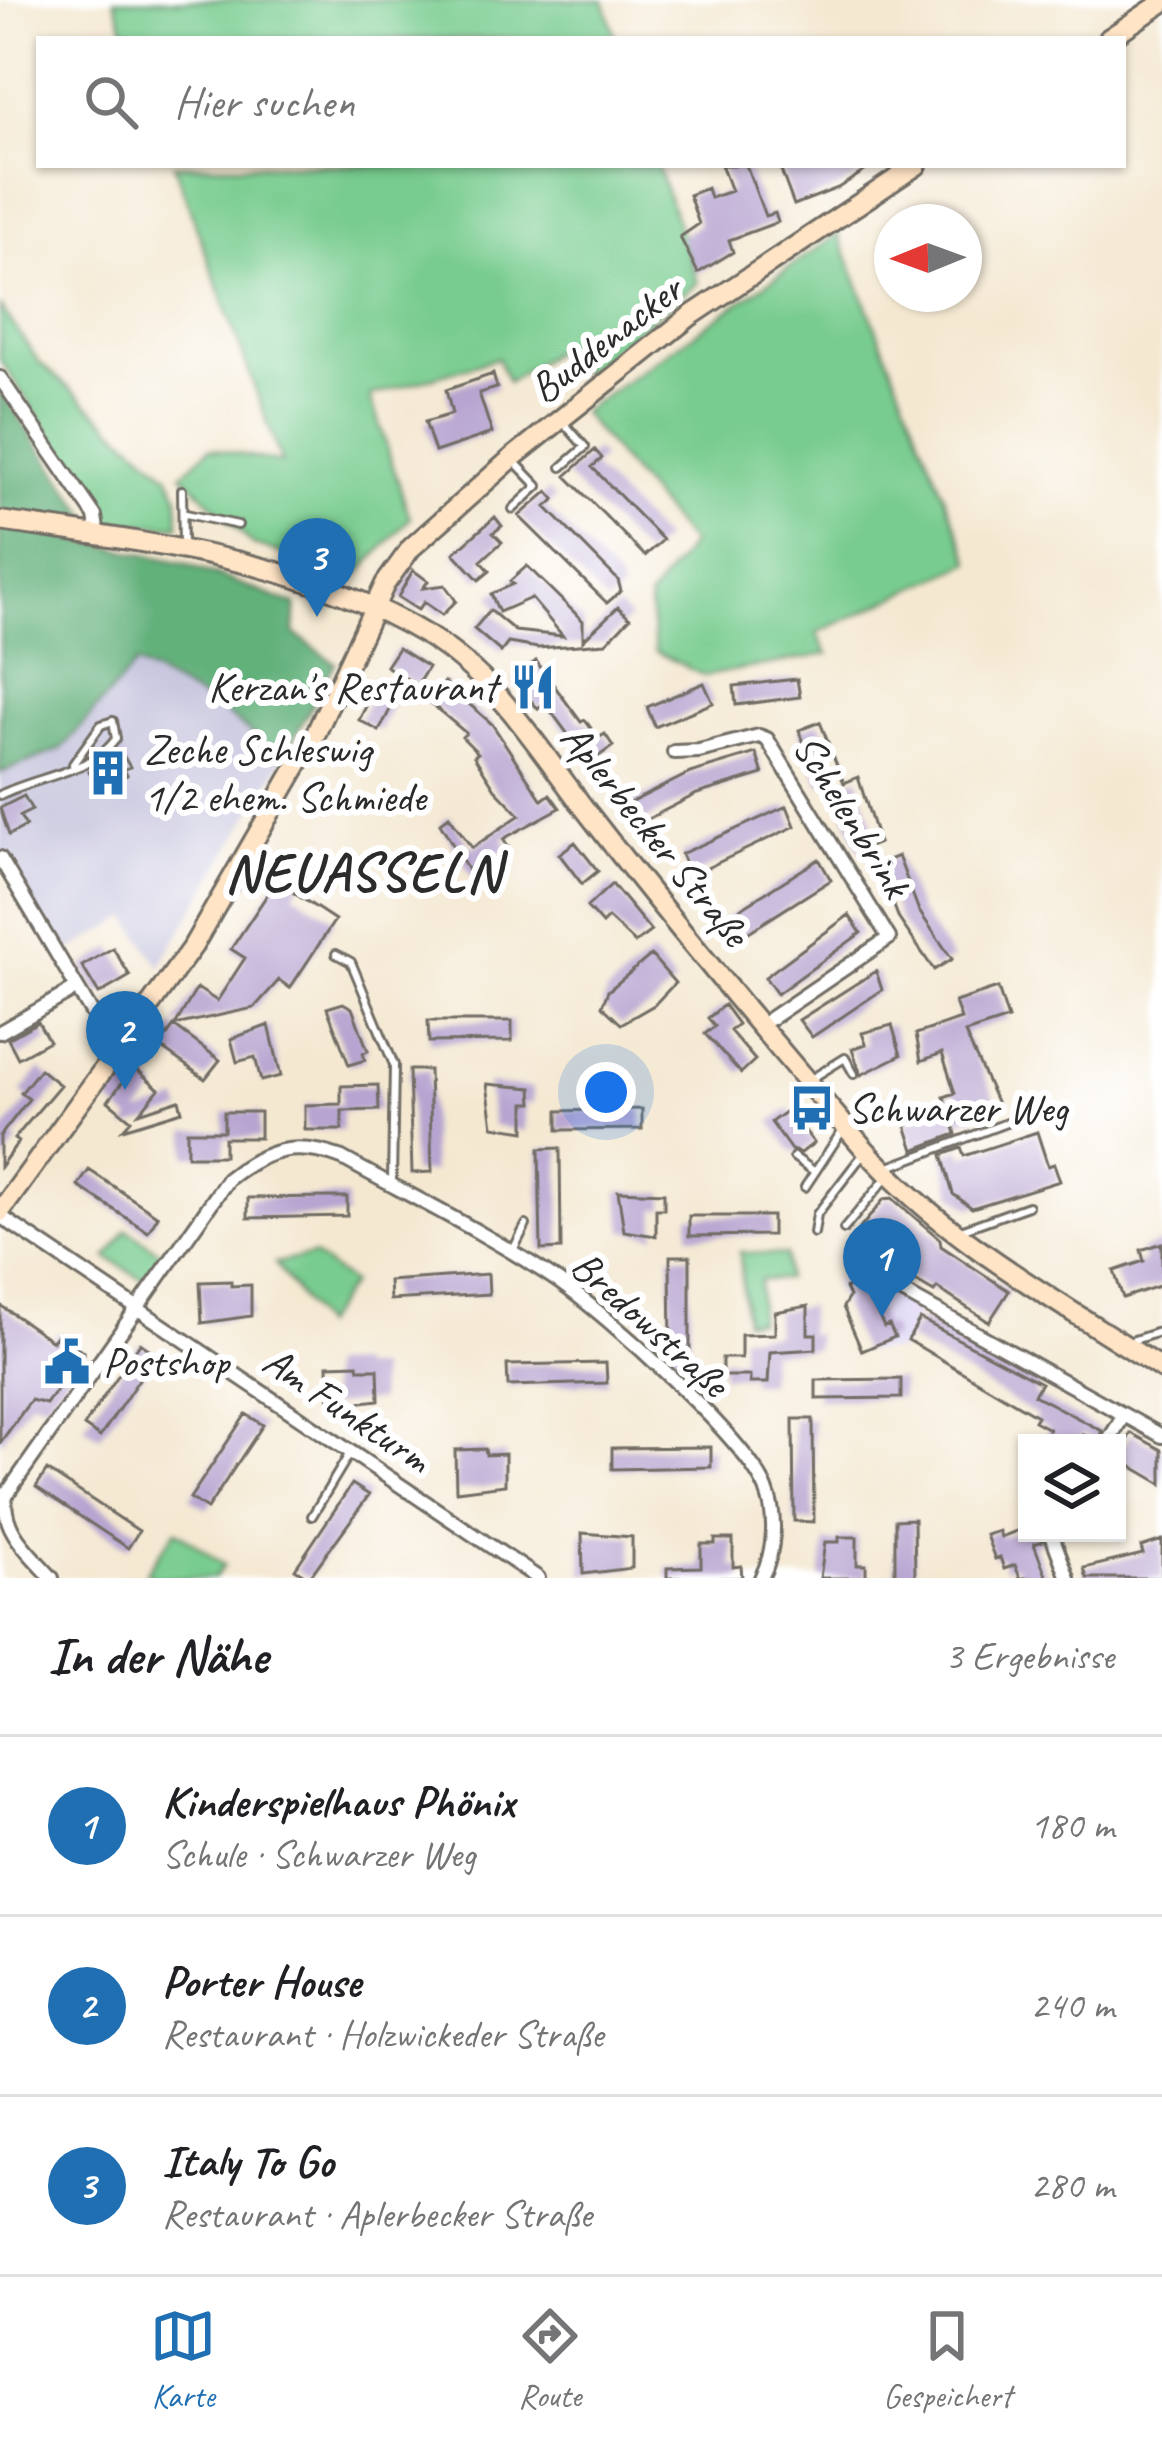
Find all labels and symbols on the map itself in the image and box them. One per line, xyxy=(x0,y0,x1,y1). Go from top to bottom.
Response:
north arrow xyxy=(874,204,982,312)
street label: Buddenacker xyxy=(519,261,695,415)
pin: 3 xyxy=(278,518,356,617)
place label: Kerzan's Restaurant xyxy=(208,661,502,714)
restaurant icon: Kerzan's Restaurant xyxy=(508,662,558,712)
street label: Aplerbecker Straße xyxy=(549,713,763,960)
place label: Zeche Schleswig 1/2 ehem. Schmiede xyxy=(144,723,428,824)
street label: Schelenbrink xyxy=(781,725,924,910)
building icon: Zeche Schleswig 1/2 ehem. Schmiede xyxy=(83,748,133,798)
district label: NEUASSELN xyxy=(225,838,509,906)
pin: 2 xyxy=(86,991,164,1090)
your location xyxy=(576,1062,636,1122)
place label: Schwarzer Weg xyxy=(848,1082,1070,1135)
bus stop icon: Schwarzer Weg xyxy=(787,1083,837,1133)
pin: 1 xyxy=(843,1218,921,1317)
street label: Bredowstraße xyxy=(560,1239,743,1411)
street label: Am Funkturm xyxy=(253,1335,442,1486)
place label: Postshop xyxy=(103,1336,231,1389)
public building icon: Postshop xyxy=(42,1337,92,1387)

